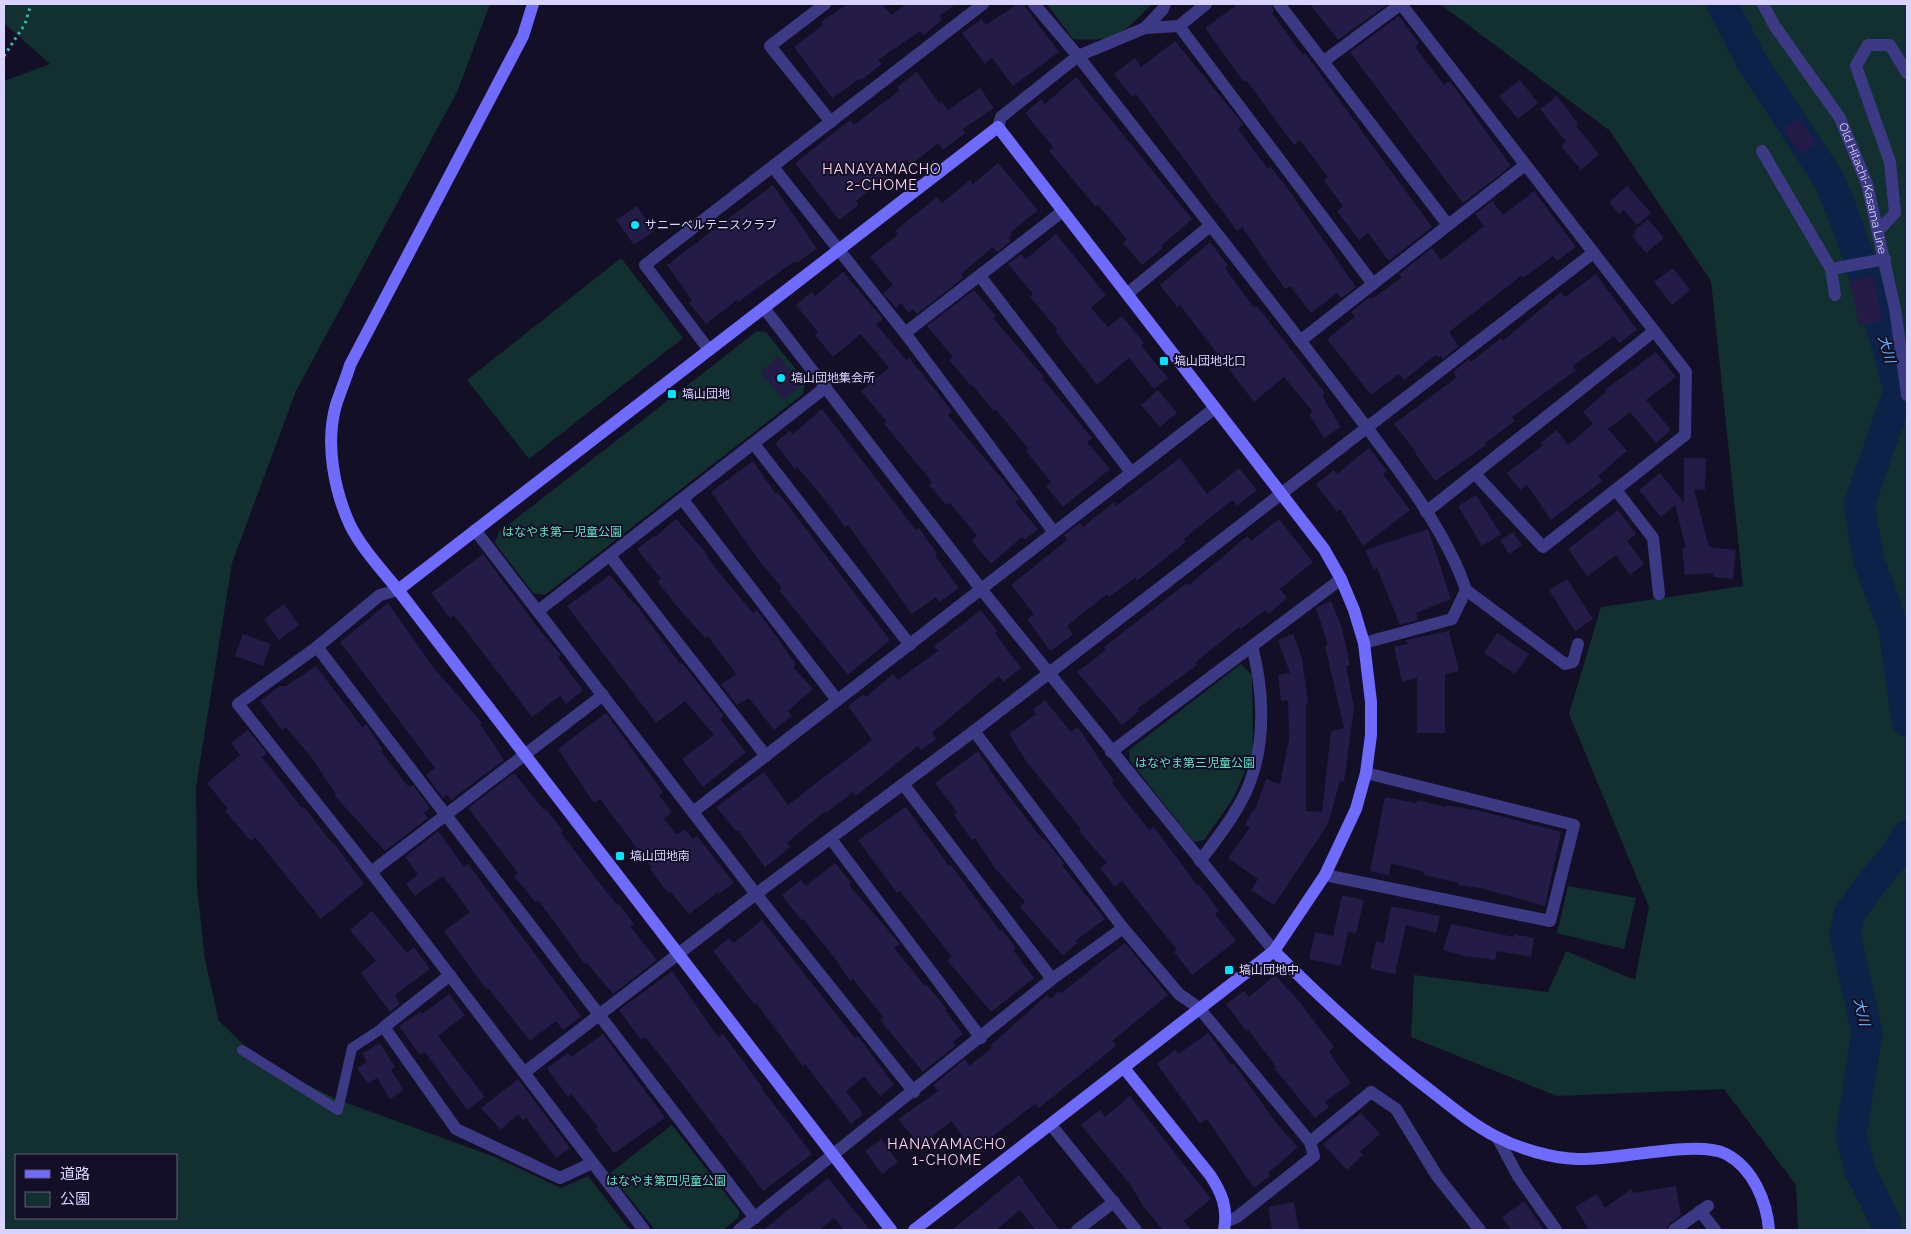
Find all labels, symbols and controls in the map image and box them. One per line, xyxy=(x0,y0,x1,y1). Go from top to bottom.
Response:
street label: Old Hitachi-Kasama Line xyxy=(1836,121,1889,255)
district label: HANAYAMACHO 2-CHOME xyxy=(822,161,942,193)
place label: サニーベルテニスクラブ xyxy=(645,218,777,232)
marker: サニーベルテニスクラブ xyxy=(629,219,641,231)
water label: 大川 xyxy=(1875,333,1899,367)
place label: 塙山団地北口 xyxy=(1174,354,1246,368)
marker: 塙山団地北口 xyxy=(1158,355,1170,367)
place label: 塙山団地集会所 xyxy=(791,371,875,385)
marker: 塙山団地集会所 xyxy=(775,372,787,384)
place label: 塙山団地 xyxy=(682,387,730,401)
marker: 塙山団地 xyxy=(666,388,678,400)
park label: はなやま第一児童公園 xyxy=(502,525,622,539)
park label: はなやま第三児童公園 xyxy=(1135,756,1255,770)
place label: 塙山団地南 xyxy=(630,849,690,863)
marker: 塙山団地南 xyxy=(614,850,626,862)
place label: 塙山団地中 xyxy=(1239,963,1299,977)
marker: 塙山団地中 xyxy=(1223,964,1235,976)
water label: 大川 xyxy=(1851,997,1873,1029)
district label: HANAYAMACHO 1-CHOME xyxy=(887,1136,1007,1168)
legend xyxy=(15,1154,178,1219)
text: 道路 xyxy=(60,1165,90,1183)
park label: はなやま第四児童公園 xyxy=(606,1174,726,1188)
text: 公園 xyxy=(60,1190,90,1208)

